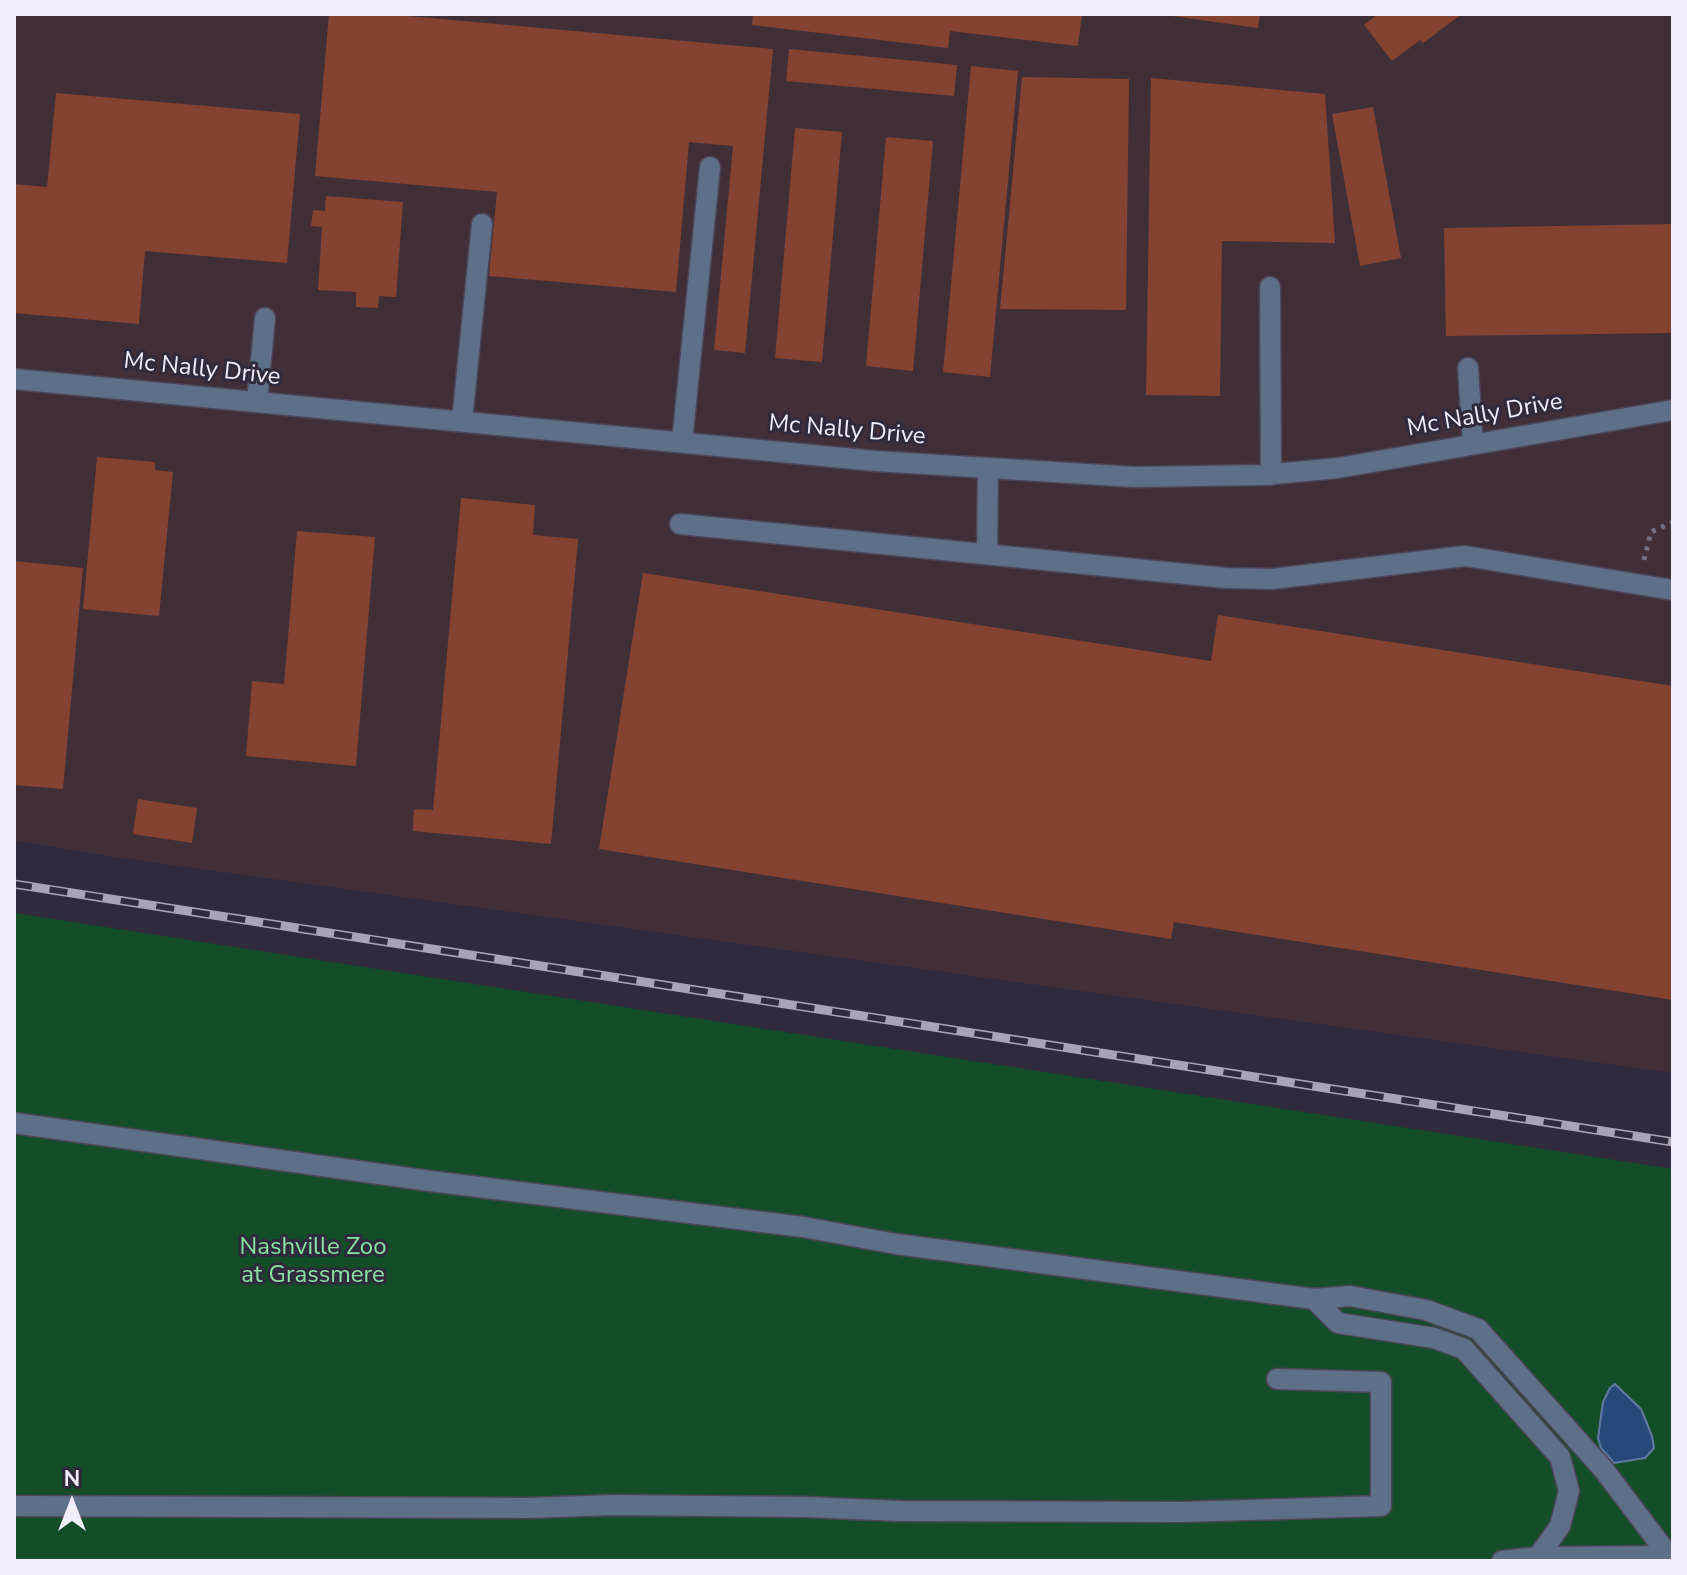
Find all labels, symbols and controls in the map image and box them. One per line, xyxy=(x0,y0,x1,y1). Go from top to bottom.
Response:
street label: Mc Nally Drive xyxy=(122,347,282,393)
street label: Mc Nally Drive xyxy=(1405,388,1565,444)
street label: Mc Nally Drive xyxy=(767,410,927,452)
park label: Nashville Zoo at Grassmere xyxy=(240,1234,386,1290)
north arrow xyxy=(32,1463,112,1543)
text: N xyxy=(64,1464,80,1494)

